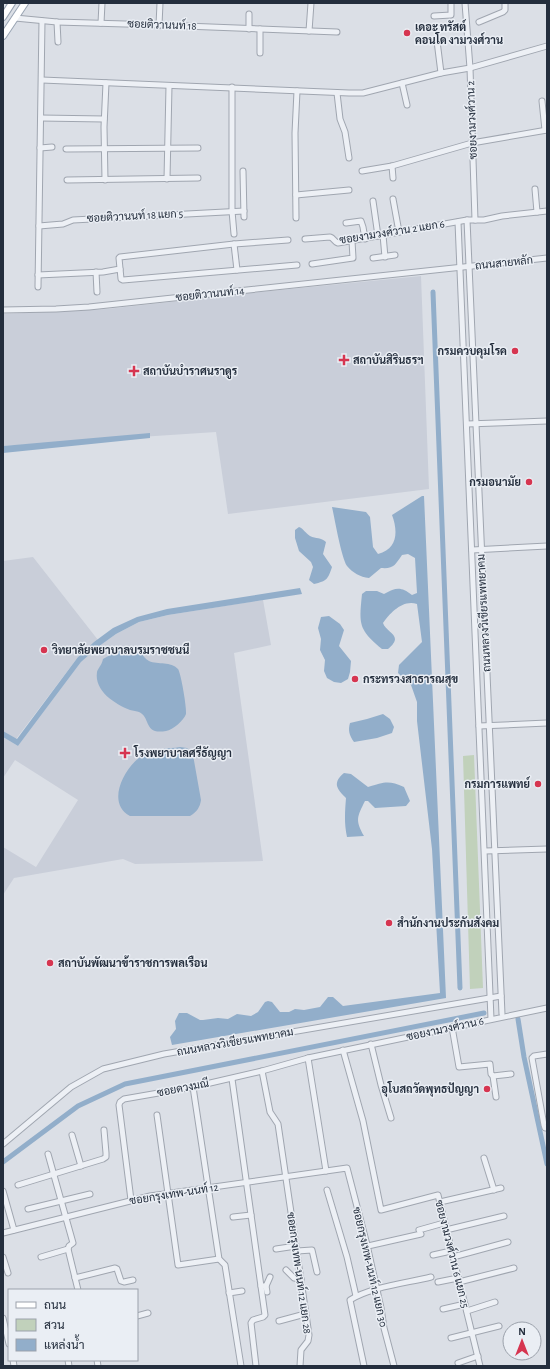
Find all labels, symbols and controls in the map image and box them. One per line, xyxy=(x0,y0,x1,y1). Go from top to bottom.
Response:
street label: ซอยติวานนท์ 18 xyxy=(127,15,197,32)
place label: เดอะ ทรัสต์ คอนโด งามวงศ์วาน xyxy=(415,19,503,46)
marker: เดอะ ทรัสต์ คอนโด งามวงศ์วาน xyxy=(402,28,412,38)
street label: ซอยงามวงศ์วาน 2 xyxy=(462,81,479,160)
street label: ซอยติวานนท์ 18 แยก 5 xyxy=(86,205,184,224)
street label: ซอยงามวงศ์วาน 2 แยก 6 xyxy=(338,215,445,246)
street label: ถนนสายหลัก xyxy=(474,253,533,272)
street label: ซอยติวานนท์ 14 xyxy=(175,282,245,303)
place label: กรมควบคุมโรค xyxy=(437,343,507,359)
marker: กรมควบคุมโรค xyxy=(510,346,520,356)
place label: สถาบันสิรินธรฯ xyxy=(353,353,424,366)
marker: สถาบันสิรินธรฯ xyxy=(338,354,350,366)
place label: สถาบันบำราศนราดูร xyxy=(143,364,238,379)
marker: สถาบันบำราศนราดูร xyxy=(128,365,140,377)
place label: กรมอนามัย xyxy=(469,475,521,488)
marker: กรมอนามัย xyxy=(524,477,534,487)
street label: ถนนหลวงวิเชียรแพทยาคม xyxy=(472,554,493,672)
place label: วิทยาลัยพยาบาลบรมราชชนนี xyxy=(51,642,189,656)
marker: วิทยาลัยพยาบาลบรมราชชนนี xyxy=(39,645,49,655)
marker: กระทรวงสาธารณสุข xyxy=(350,674,360,684)
place label: กระทรวงสาธารณสุข xyxy=(363,674,458,687)
place label: โรงพยาบาลศรีธัญญา xyxy=(133,745,232,760)
marker: โรงพยาบาลศรีธัญญา xyxy=(119,747,131,759)
place label: กรมการแพทย์ xyxy=(465,776,531,790)
marker: กรมการแพทย์ xyxy=(533,779,543,789)
place label: สำนักงานประกันสังคม xyxy=(397,916,499,929)
marker: สำนักงานประกันสังคม xyxy=(384,918,394,928)
place label: สถาบันพัฒนาข้าราชการพลเรือน xyxy=(58,955,208,969)
marker: สถาบันพัฒนาข้าราชการพลเรือน xyxy=(45,958,55,968)
street label: ซอยงามวงศ์วาน 6 xyxy=(405,1012,485,1043)
street label: ถนนหลวงวิเชียรแพทยาคม xyxy=(175,1023,294,1058)
street label: ซอยดวงมณี xyxy=(156,1075,210,1098)
place label: อุโบสถวัดพุทธปัญญา xyxy=(381,1081,479,1097)
marker: อุโบสถวัดพุทธปัญญา xyxy=(482,1084,492,1094)
street label: ซอยกรุงเทพ-นนท์ 12 xyxy=(128,1179,220,1209)
street label: ซอยงามวงศ์วาน 6 แยก 25 xyxy=(433,1198,474,1310)
street label: ซอยกรุงเทพ-นนท์ 12 แยก 30 xyxy=(348,1205,392,1329)
street label: ซอยกรุงเทพ-นนท์ 12 แยก 28 xyxy=(282,1211,316,1335)
legend xyxy=(8,1289,138,1361)
text: ถนน xyxy=(44,1299,67,1311)
text: สวน xyxy=(44,1319,65,1331)
north arrow xyxy=(502,1321,542,1361)
text: N xyxy=(518,1326,526,1337)
text: แหล่งน้ำ xyxy=(44,1334,84,1351)

